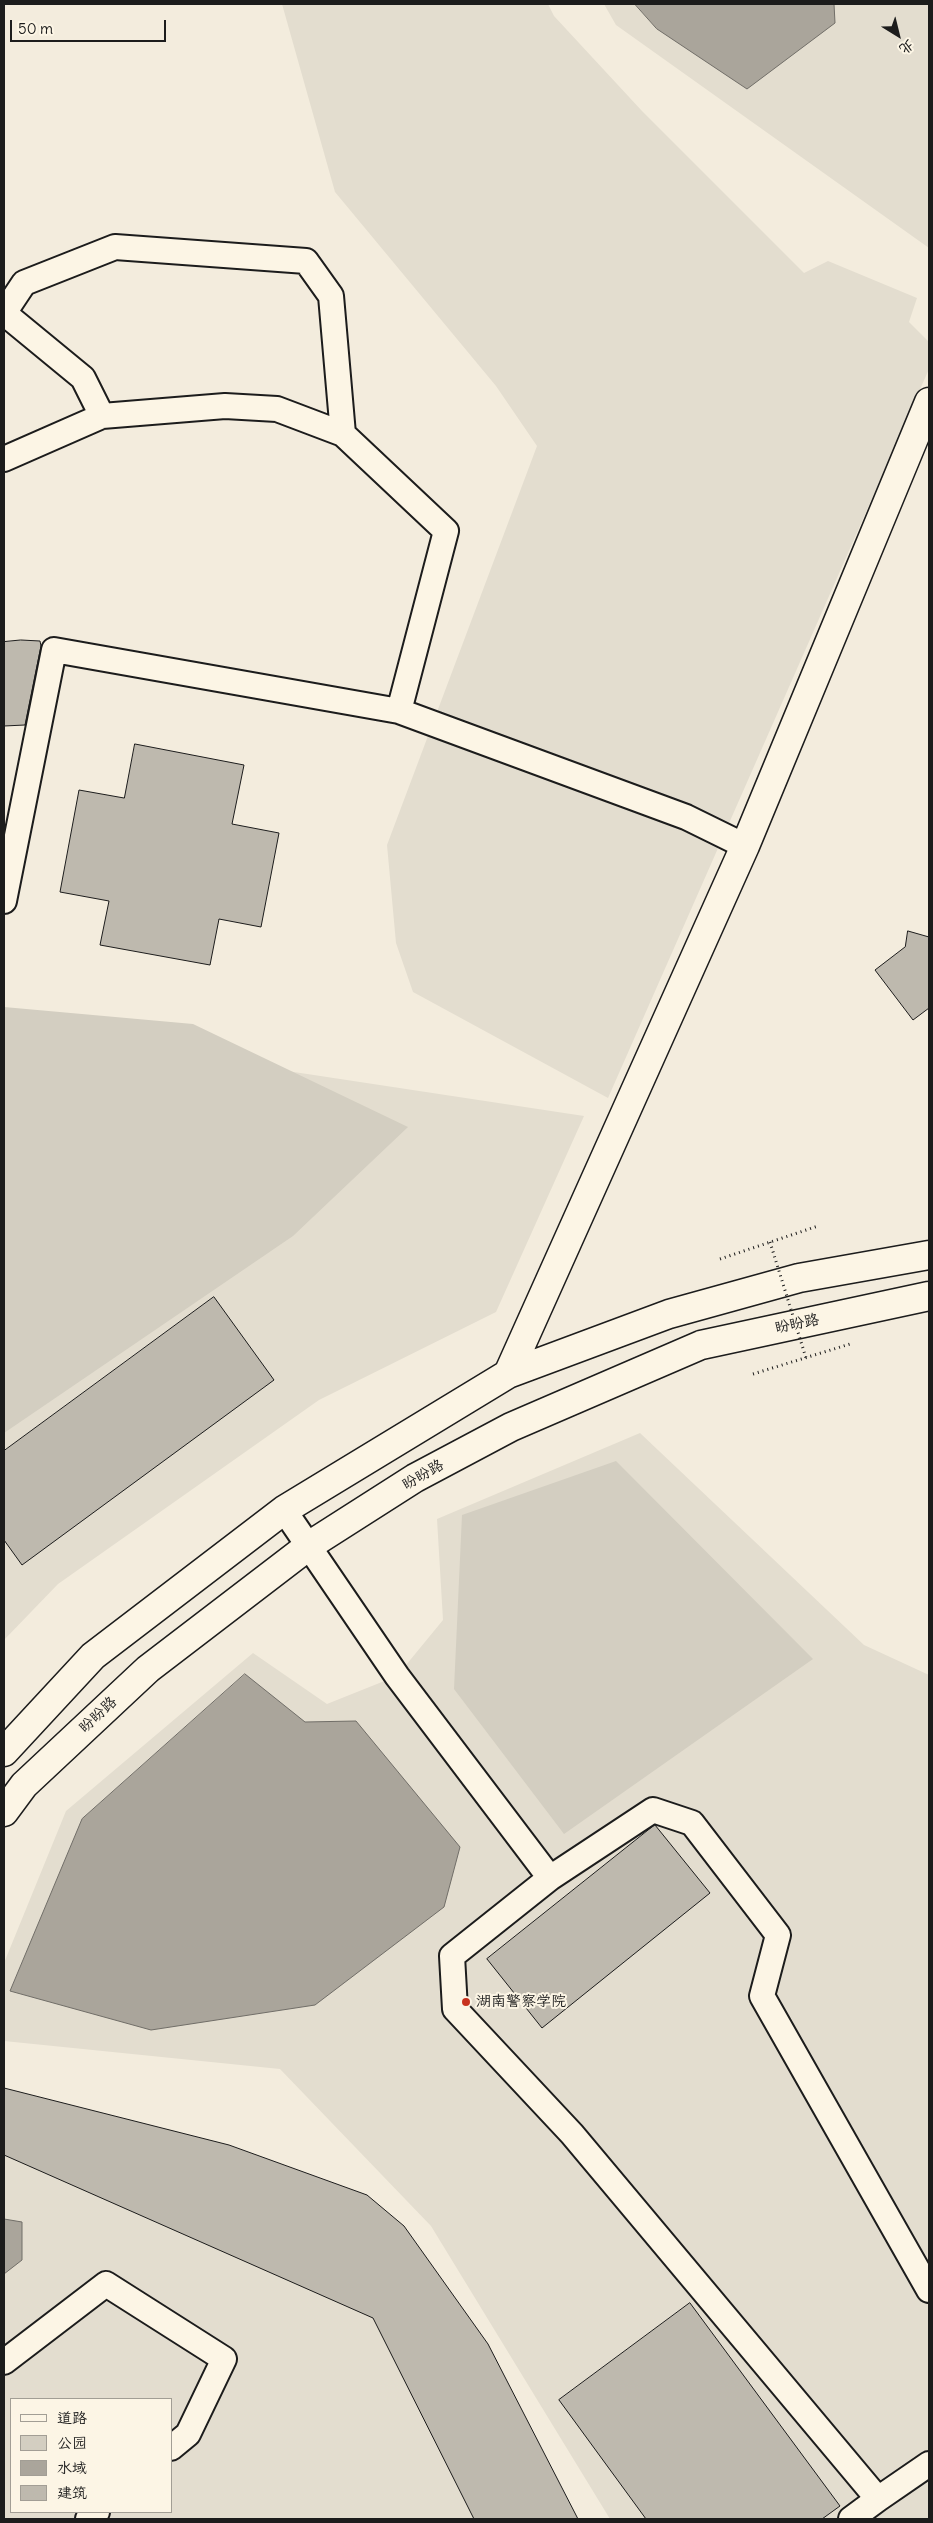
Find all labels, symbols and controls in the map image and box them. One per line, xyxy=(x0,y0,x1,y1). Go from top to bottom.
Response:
scale bar xyxy=(12,10,169,42)
north arrow xyxy=(873,10,923,60)
text: 50 m xyxy=(18,19,53,38)
text: 北 xyxy=(896,36,918,59)
street label: 盼盼路 xyxy=(773,1311,821,1337)
street label: 盼盼路 xyxy=(399,1456,447,1494)
street label: 盼盼路 xyxy=(75,1693,121,1737)
place label: 湖南警察学院 xyxy=(476,1993,566,2011)
marker: 湖南警察学院 xyxy=(460,1996,472,2008)
legend xyxy=(10,2398,172,2513)
text: 道路 xyxy=(57,2408,87,2427)
text: 公园 xyxy=(57,2433,87,2452)
text: 水域 xyxy=(57,2458,87,2477)
text: 建筑 xyxy=(57,2483,87,2502)

